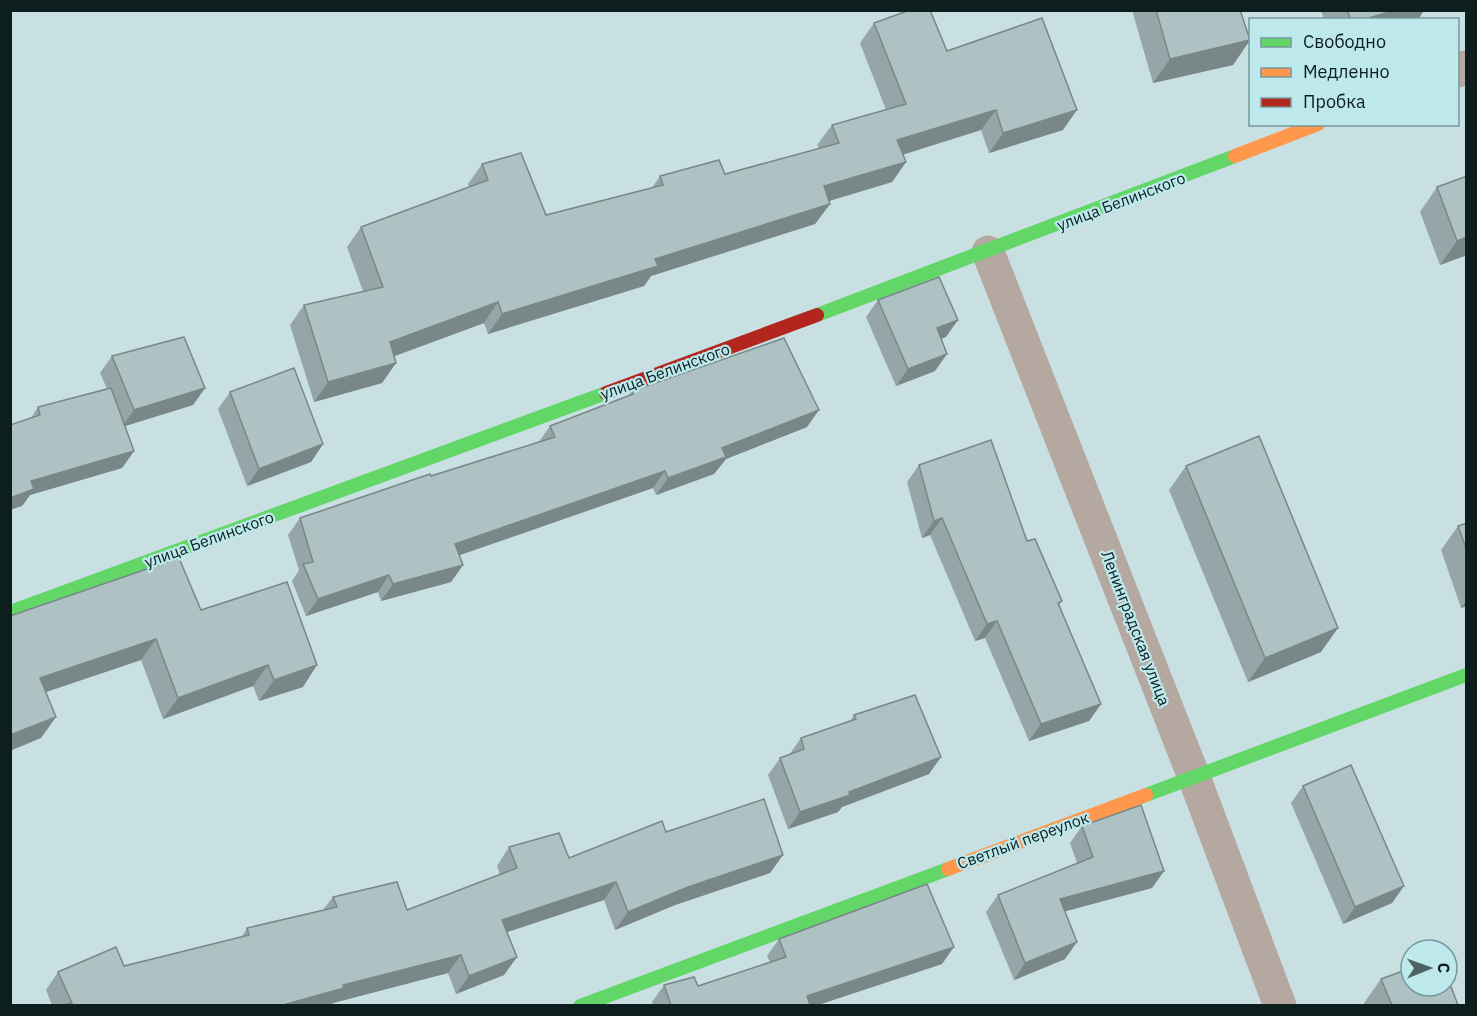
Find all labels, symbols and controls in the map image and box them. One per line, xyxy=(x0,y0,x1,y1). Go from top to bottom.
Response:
legend xyxy=(1249,18,1459,126)
text: Свободно xyxy=(1303,30,1386,53)
text: Медленно xyxy=(1303,60,1390,83)
text: Пробка xyxy=(1303,90,1366,113)
street label: улица Белинского xyxy=(1054,167,1188,235)
street label: улица Белинского xyxy=(598,338,732,404)
street label: улица Белинского xyxy=(142,506,276,572)
street label: Ленинградская улица xyxy=(1097,548,1175,709)
street label: Светлый переулок xyxy=(954,807,1092,873)
north arrow xyxy=(1399,938,1459,998)
text: С xyxy=(1434,962,1454,973)

